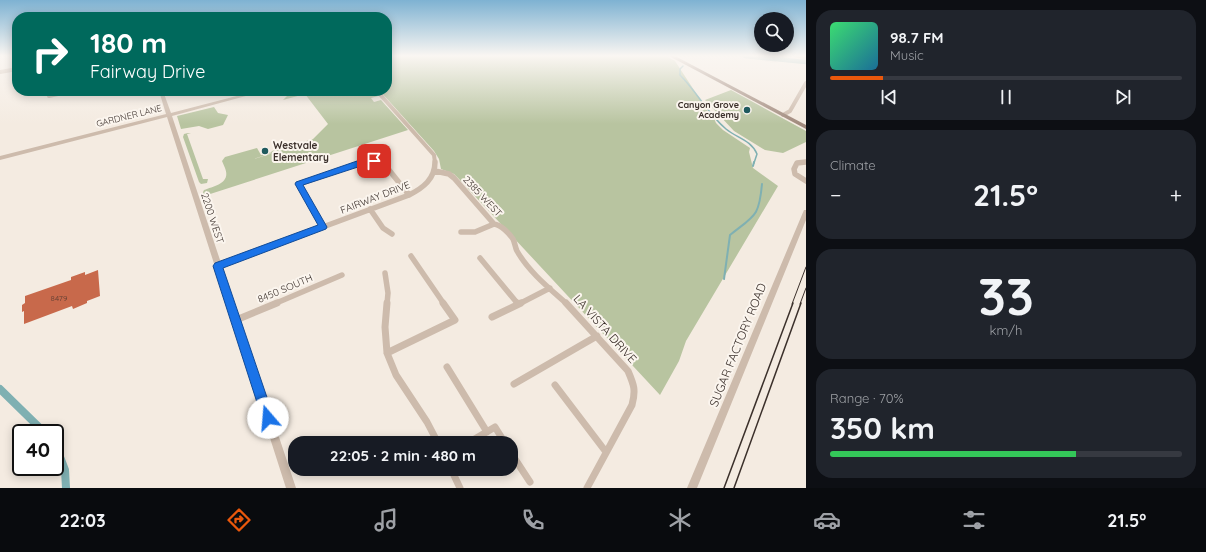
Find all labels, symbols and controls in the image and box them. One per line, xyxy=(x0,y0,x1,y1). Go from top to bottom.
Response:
map controls xyxy=(754,12,794,52)
button: search xyxy=(754,12,794,52)
text: 180 m xyxy=(90,25,167,60)
icon: right xyxy=(24,28,76,80)
text: 98.7 FM xyxy=(890,28,944,47)
text: Music xyxy=(890,47,924,63)
text: Fairway Drive xyxy=(90,60,205,83)
icon: previous xyxy=(878,86,900,108)
icon: pause xyxy=(995,86,1017,108)
icon: next xyxy=(1112,86,1134,108)
place label: Canyon Grove Academy xyxy=(678,99,739,120)
street label: GARDNER LANE xyxy=(95,102,163,129)
marker: Canyon Grove Academy xyxy=(742,105,752,115)
place label: Westvale Elementary xyxy=(273,139,329,164)
pin xyxy=(357,144,391,178)
marker: Westvale Elementary xyxy=(260,146,270,156)
icon: arrive xyxy=(363,150,385,172)
text: Climate xyxy=(830,157,876,173)
street label: 2385 WEST xyxy=(460,173,505,220)
text: 21.5° xyxy=(973,176,1038,214)
street label: FAIRWAY DRIVE xyxy=(339,178,412,217)
text: − xyxy=(830,181,841,209)
text: + xyxy=(1170,181,1182,209)
street label: 2200 WEST xyxy=(198,191,227,245)
text: 33 xyxy=(978,263,1034,328)
street label: 8450 SOUTH xyxy=(256,271,315,306)
street label: SUGAR FACTORY ROAD xyxy=(706,280,769,409)
street label: LA VISTA DRIVE xyxy=(571,291,640,366)
house number: 8479 xyxy=(51,293,68,303)
text: km/h xyxy=(990,322,1022,338)
text: Range · 70% xyxy=(830,390,903,406)
position arrow xyxy=(247,397,289,439)
text: 350 km xyxy=(830,409,935,447)
speed limit sign: 40 xyxy=(12,424,64,476)
text: 22:05 · 2 min · 480 m xyxy=(330,446,476,465)
icon: directions xyxy=(225,506,253,534)
icon: music xyxy=(372,506,400,534)
icon: phone xyxy=(519,506,547,534)
icon: climate xyxy=(666,506,694,534)
icon: car xyxy=(813,506,841,534)
icon: filters xyxy=(960,506,988,534)
text: 22:03 xyxy=(60,509,106,532)
text: 21.5° xyxy=(1107,509,1146,532)

